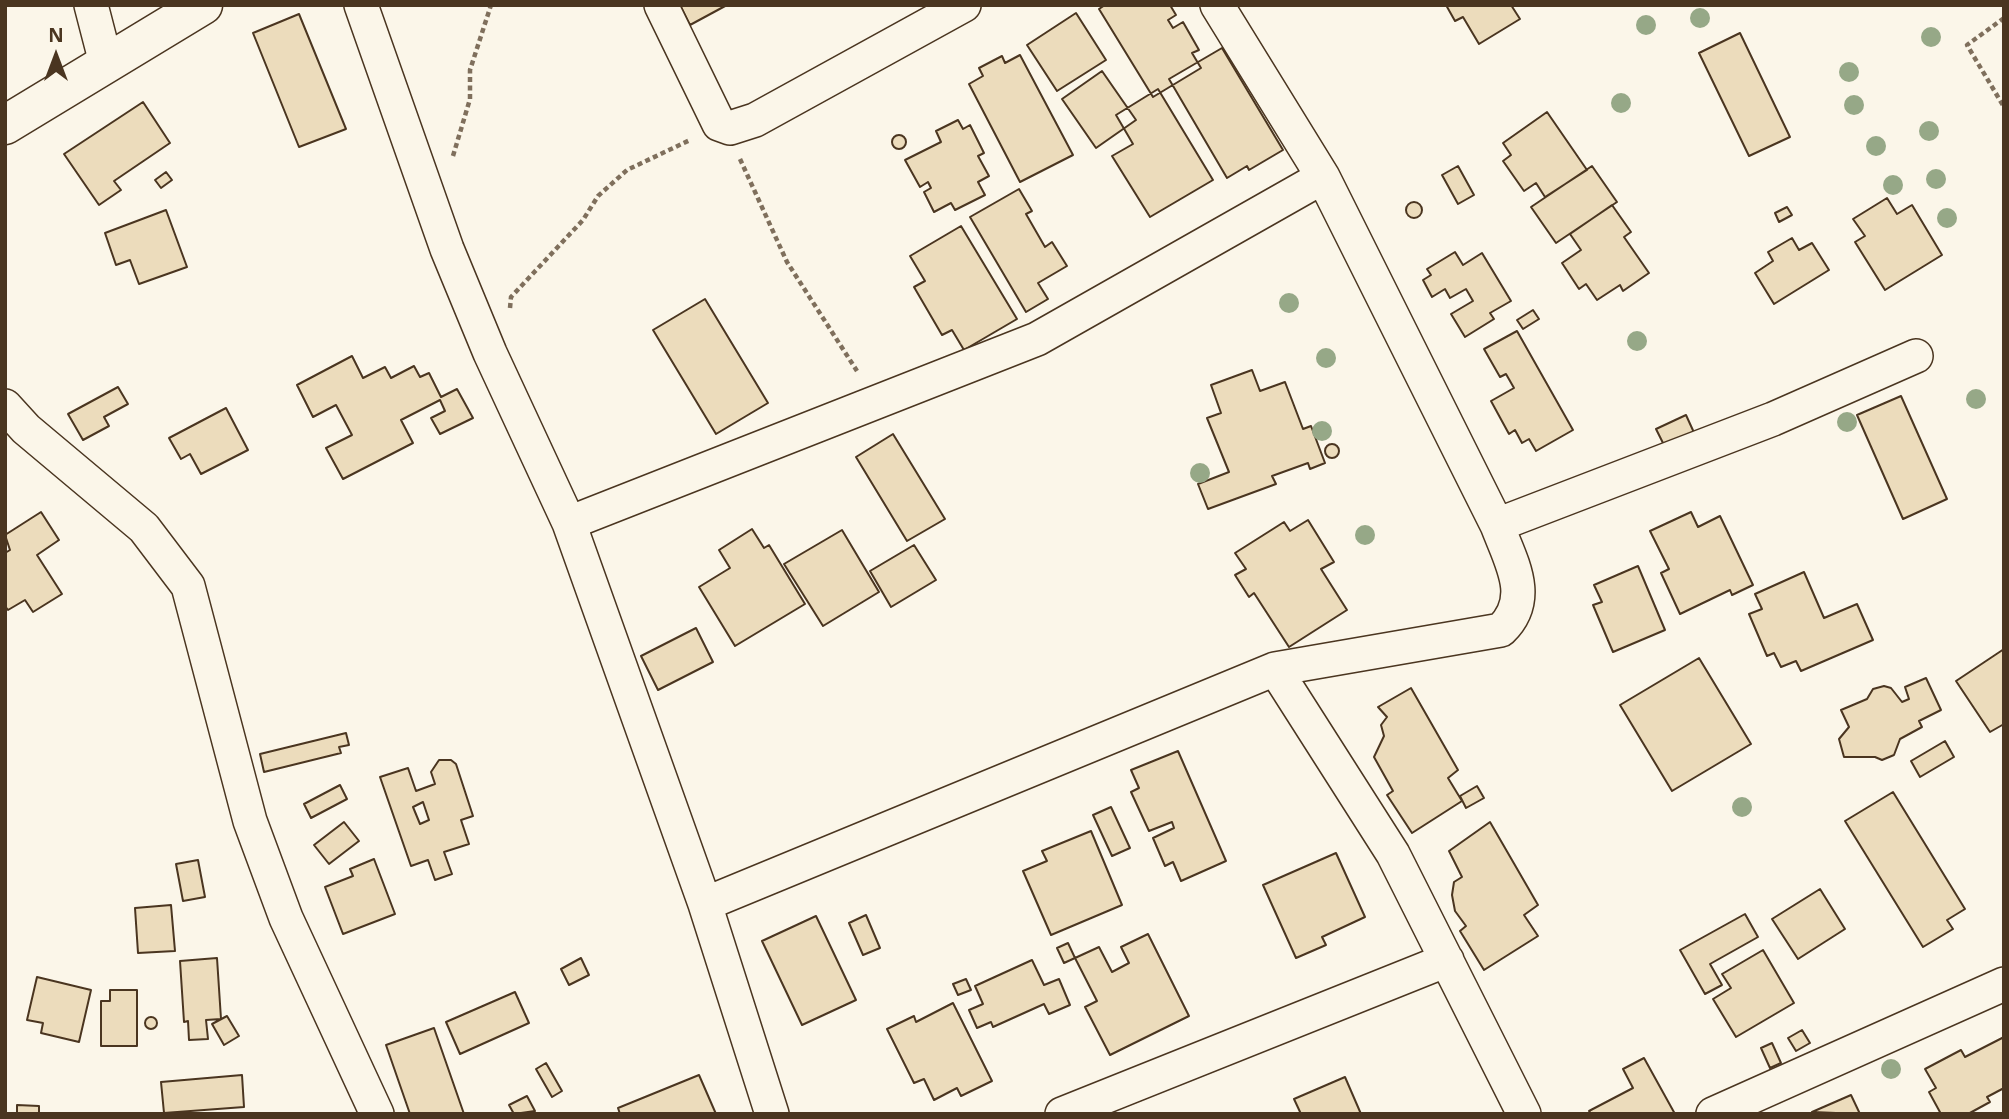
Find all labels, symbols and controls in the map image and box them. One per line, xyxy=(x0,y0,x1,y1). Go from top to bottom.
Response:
north arrow xyxy=(21,21,91,91)
text: N xyxy=(48,22,64,48)

